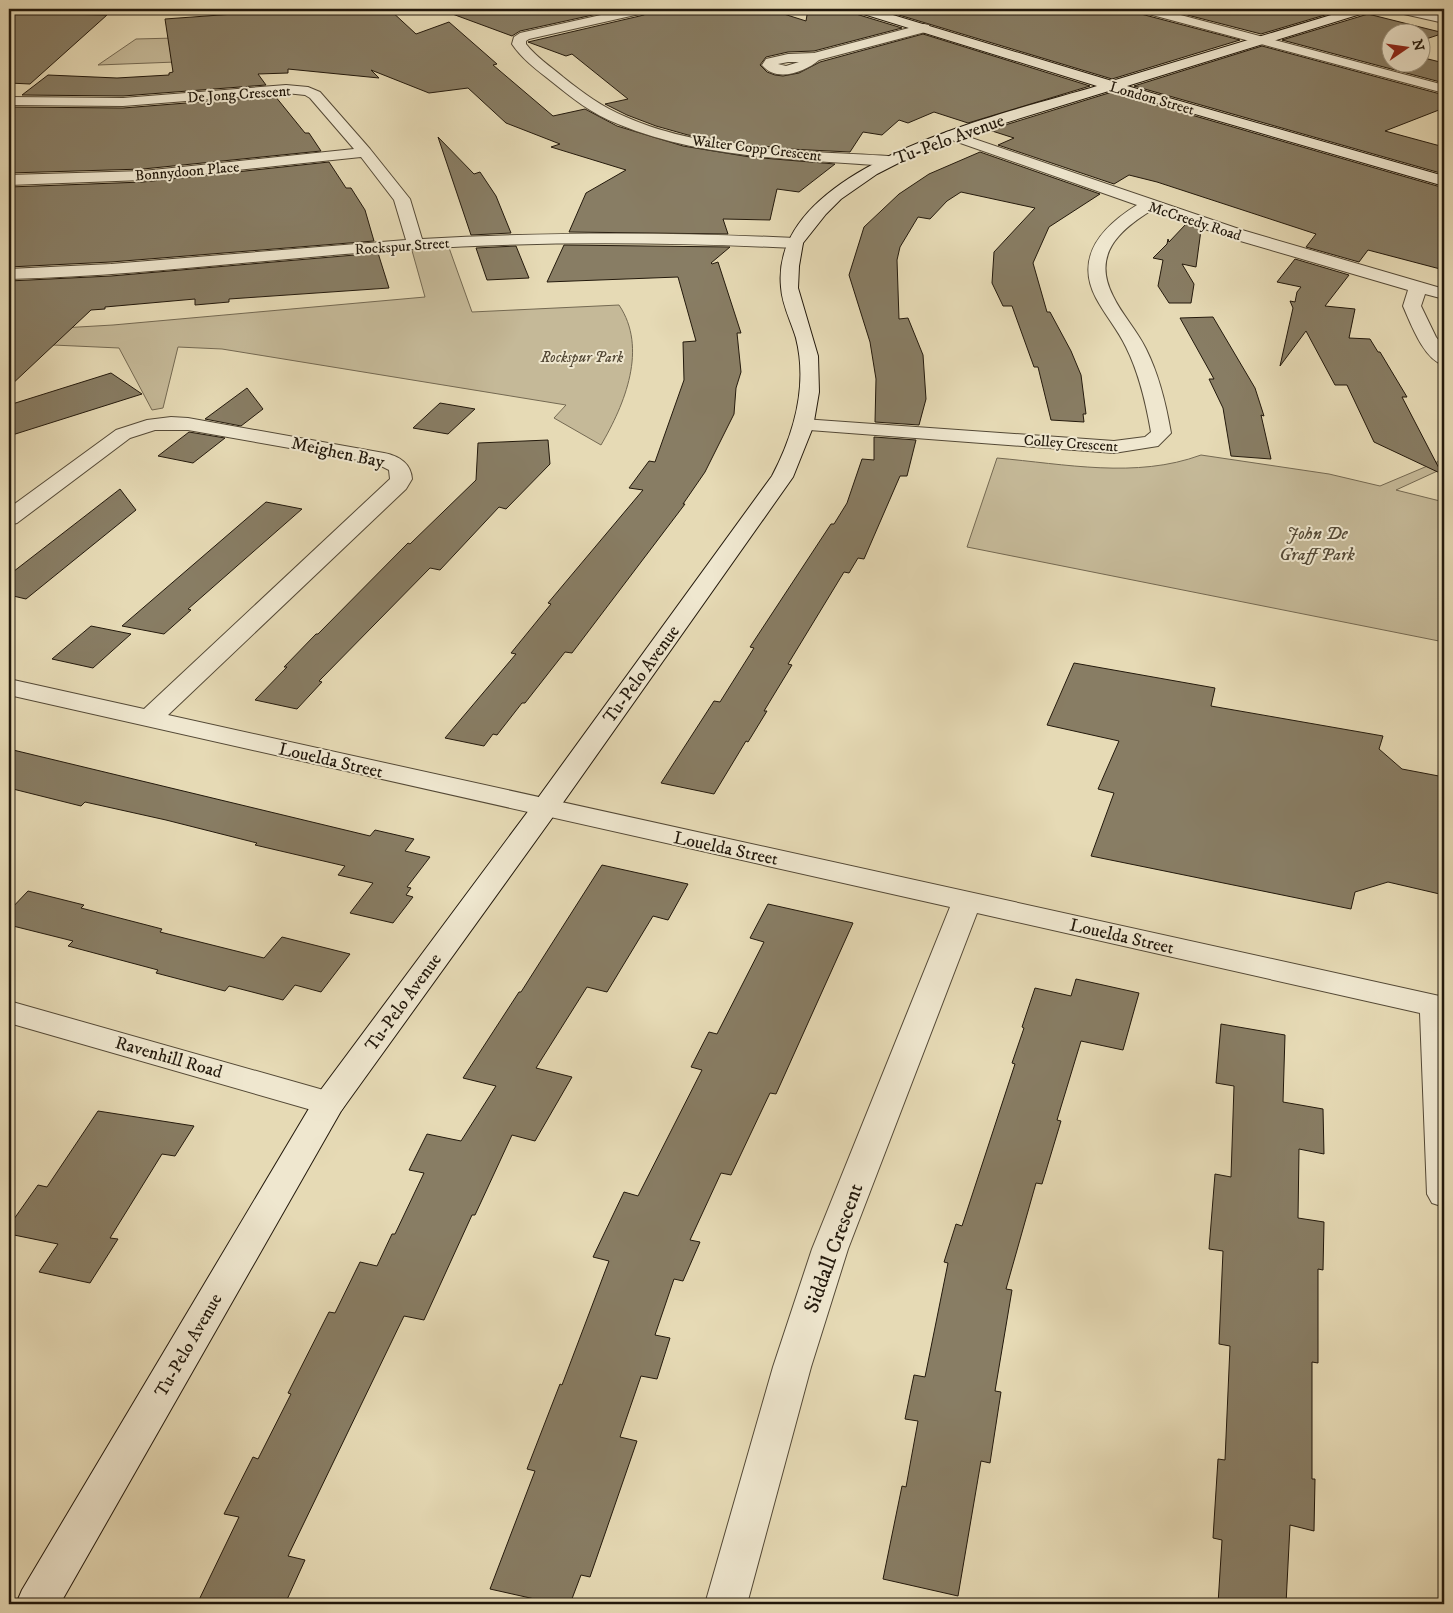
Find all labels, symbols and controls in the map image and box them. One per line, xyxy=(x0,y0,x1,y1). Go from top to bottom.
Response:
north arrow xyxy=(1380,22,1430,72)
text: N xyxy=(1408,38,1428,53)
street label: London Street xyxy=(1107,77,1197,120)
street label: De Jong Crescent xyxy=(187,81,292,108)
street label: Tu-Pelo Avenue xyxy=(891,110,1008,170)
street label: Walter Copp Crescent xyxy=(690,131,823,166)
street label: Bonnydoon Place xyxy=(134,157,240,186)
street label: McCreedy Road xyxy=(1146,198,1244,246)
street label: Rockspur Street xyxy=(354,234,450,259)
park label: Rockspur Park xyxy=(540,348,624,367)
street label: Colley Crescent xyxy=(1023,431,1119,456)
street label: Meighen Bay xyxy=(289,432,387,474)
park label: John De Graff Park xyxy=(1279,523,1355,566)
street label: Tu-Pelo Avenue xyxy=(599,621,685,728)
street label: Louelda Street xyxy=(276,738,385,784)
street label: Louelda Street xyxy=(671,827,780,871)
street label: Louelda Street xyxy=(1067,914,1176,960)
street label: Tu-Pelo Avenue xyxy=(361,949,447,1056)
street label: Ravenhill Road xyxy=(113,1032,225,1084)
street label: Siddall Crescent xyxy=(798,1180,870,1317)
street label: Tu-Pelo Avenue xyxy=(150,1290,227,1401)

